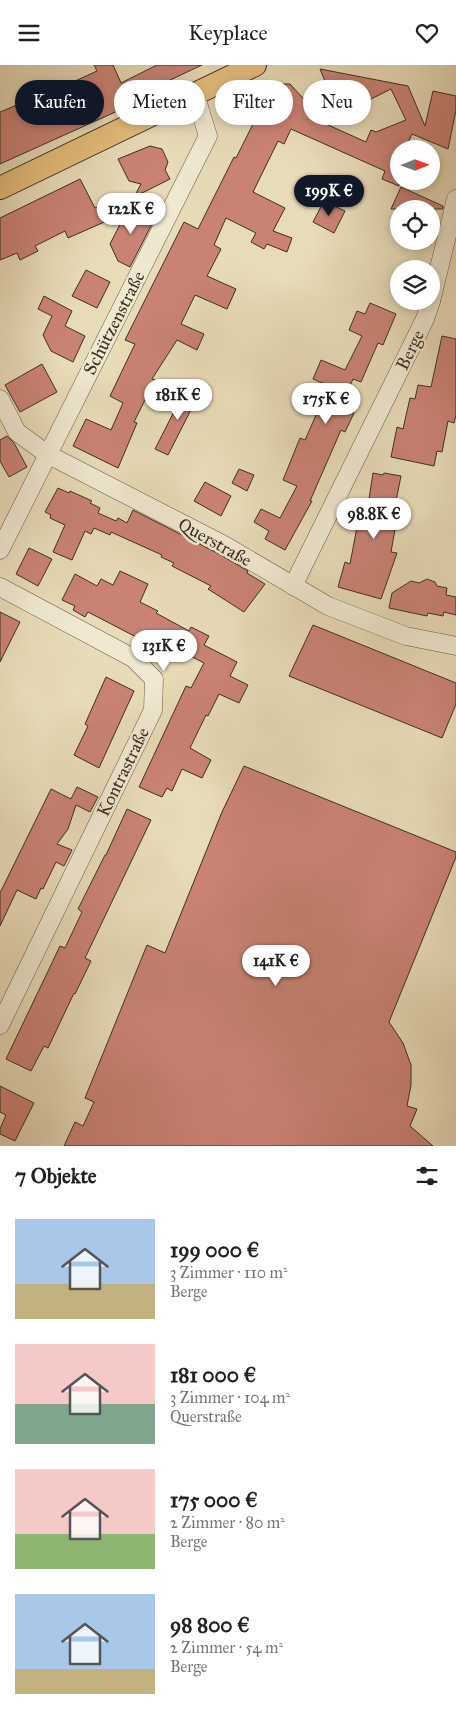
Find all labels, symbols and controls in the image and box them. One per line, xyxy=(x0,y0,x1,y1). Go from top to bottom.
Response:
icon: menu xyxy=(15,19,43,47)
text: Keyplace xyxy=(188,19,268,46)
icon: heart xyxy=(413,19,441,47)
chip: Kaufen xyxy=(15,80,104,125)
chip: Mieten xyxy=(114,80,205,125)
chip: Filter xyxy=(215,80,293,125)
chip: Neu xyxy=(303,80,371,125)
north arrow xyxy=(390,140,440,190)
map controls xyxy=(390,140,440,310)
pin: 199K € xyxy=(288,175,370,217)
text: 199K € xyxy=(305,181,353,200)
pin: 122K € xyxy=(90,193,172,235)
text: 122K € xyxy=(108,199,154,218)
button: locate xyxy=(390,200,440,250)
button: layers xyxy=(390,260,440,310)
street label: Schützenstraße xyxy=(78,267,150,379)
street label: Berge xyxy=(391,326,430,374)
pin: 181K € xyxy=(137,379,219,421)
pin: 175K € xyxy=(285,383,367,425)
text: 181K € xyxy=(155,385,201,404)
text: 175K € xyxy=(303,389,349,408)
pin: 98.8K € xyxy=(328,497,420,540)
text: 98.8K € xyxy=(347,504,401,523)
street label: Querstraße xyxy=(174,513,256,571)
pin: 131K € xyxy=(123,629,205,672)
text: 131K € xyxy=(142,636,186,655)
street label: Kontrastraße xyxy=(92,724,154,820)
pin: 141K € xyxy=(235,945,317,987)
text: 141K € xyxy=(253,951,299,970)
icon: filters xyxy=(413,1162,441,1190)
text: 7 Objekte xyxy=(15,1163,97,1189)
text: 199 000 € xyxy=(170,1237,259,1263)
icon: home xyxy=(55,1239,115,1299)
text: 3 Zimmer · 110 m² xyxy=(170,1263,288,1282)
text: Berge xyxy=(170,1282,207,1301)
text: 181 000 € xyxy=(170,1362,256,1388)
icon: home xyxy=(55,1364,115,1424)
text: 3 Zimmer · 104 m² xyxy=(170,1388,290,1407)
text: Querstraße xyxy=(170,1407,242,1426)
text: 175 000 € xyxy=(170,1487,258,1513)
icon: home xyxy=(55,1489,115,1549)
text: 2 Zimmer · 80 m² xyxy=(170,1513,285,1532)
text: Berge xyxy=(170,1532,207,1551)
text: 98 800 € xyxy=(170,1612,250,1638)
icon: home xyxy=(55,1614,115,1674)
text: 2 Zimmer · 54 m² xyxy=(170,1638,283,1657)
text: Berge xyxy=(170,1657,207,1676)

